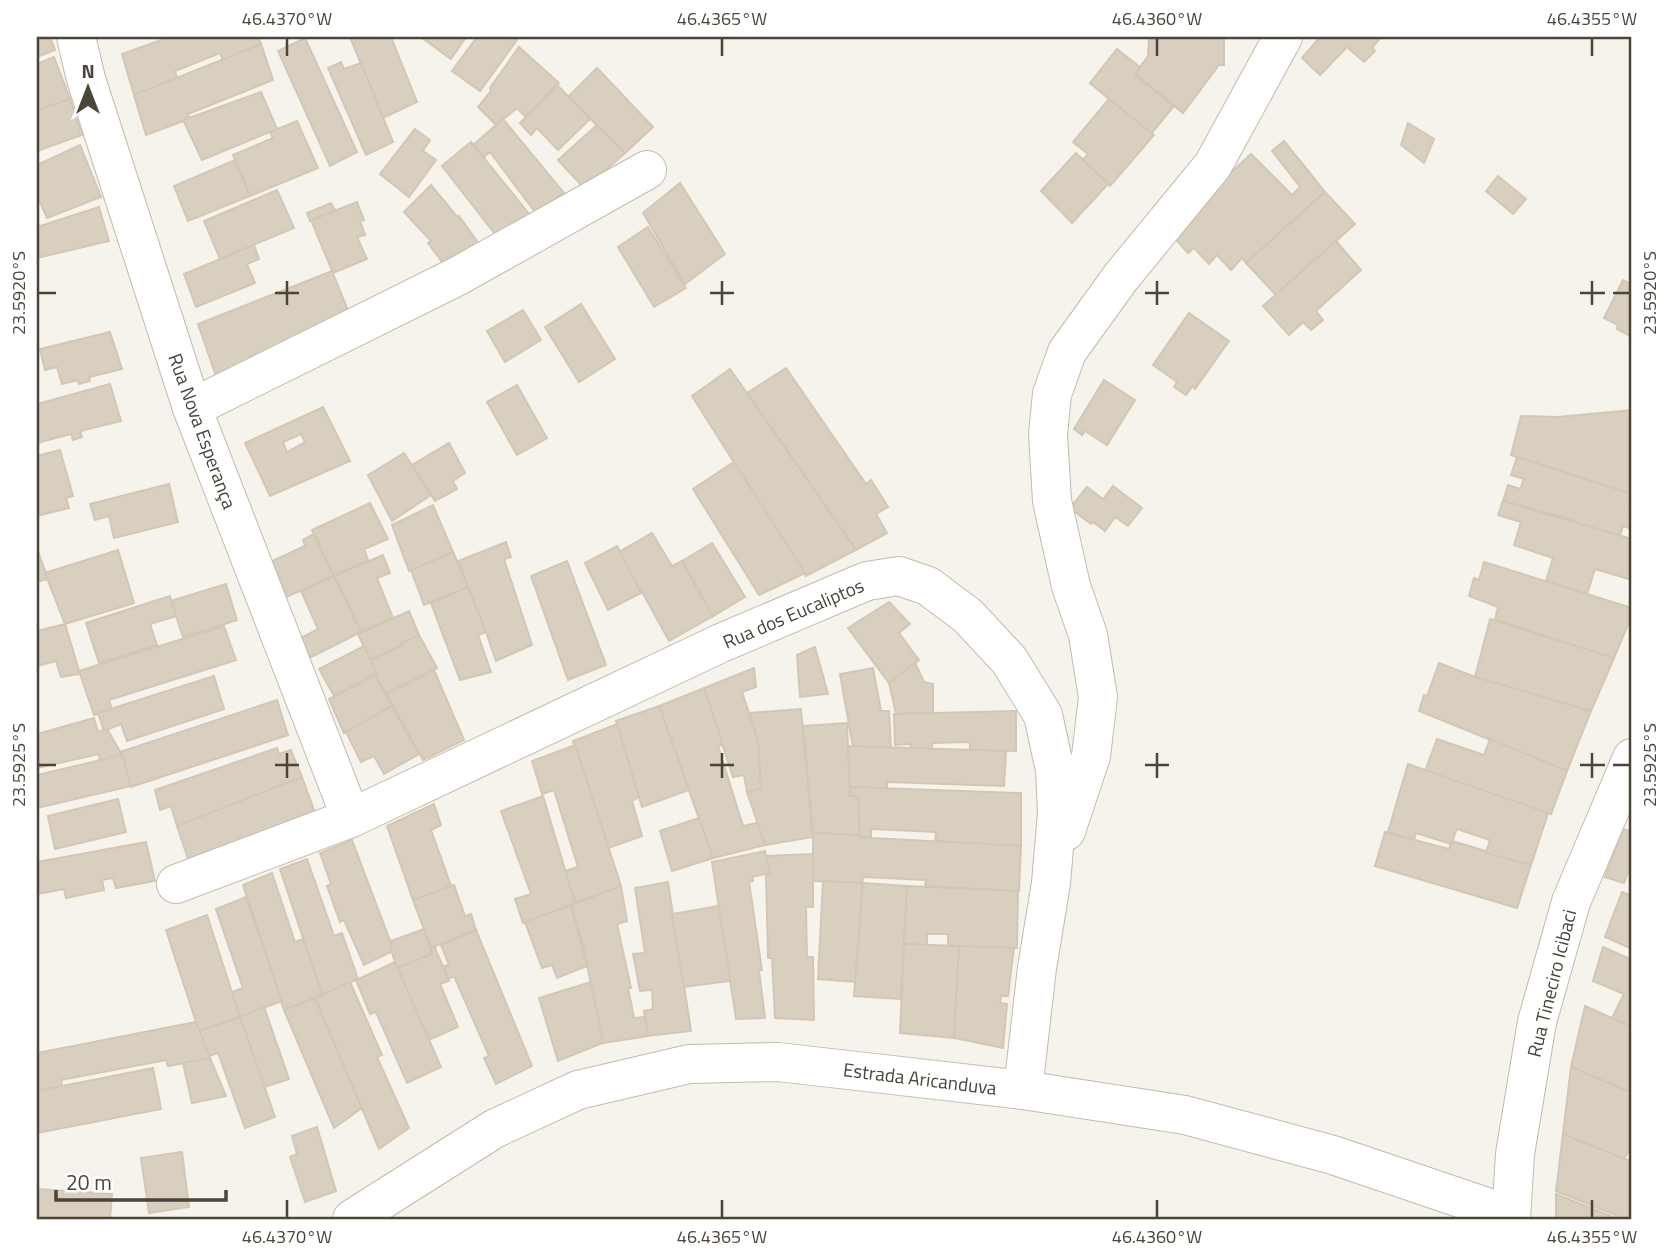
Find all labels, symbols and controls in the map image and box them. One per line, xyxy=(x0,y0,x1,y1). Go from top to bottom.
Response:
text: 46.4370°W xyxy=(242,5,332,32)
text: 46.4365°W xyxy=(677,5,767,32)
text: 46.4360°W xyxy=(1112,5,1202,32)
text: 46.4355°W xyxy=(1547,5,1637,32)
north arrow xyxy=(52,52,122,122)
text: N xyxy=(81,56,95,85)
text: 23.5920°S xyxy=(5,251,32,335)
text: 23.5920°S xyxy=(1636,251,1663,335)
street label: Rua Nova Esperança xyxy=(161,349,245,513)
street label: Rua dos Eucaliptos xyxy=(718,570,868,656)
text: 23.5925°S xyxy=(5,723,32,807)
text: 23.5925°S xyxy=(1636,723,1663,807)
street label: Rua Tineciro Icibaci xyxy=(1519,906,1583,1060)
street label: Estrada Aricanduva xyxy=(842,1054,999,1102)
scale bar xyxy=(56,1158,226,1202)
text: 20 m xyxy=(66,1166,112,1198)
text: 46.4370°W xyxy=(242,1223,332,1250)
text: 46.4365°W xyxy=(677,1223,767,1250)
text: 46.4360°W xyxy=(1112,1223,1202,1250)
text: 46.4355°W xyxy=(1547,1223,1637,1250)

